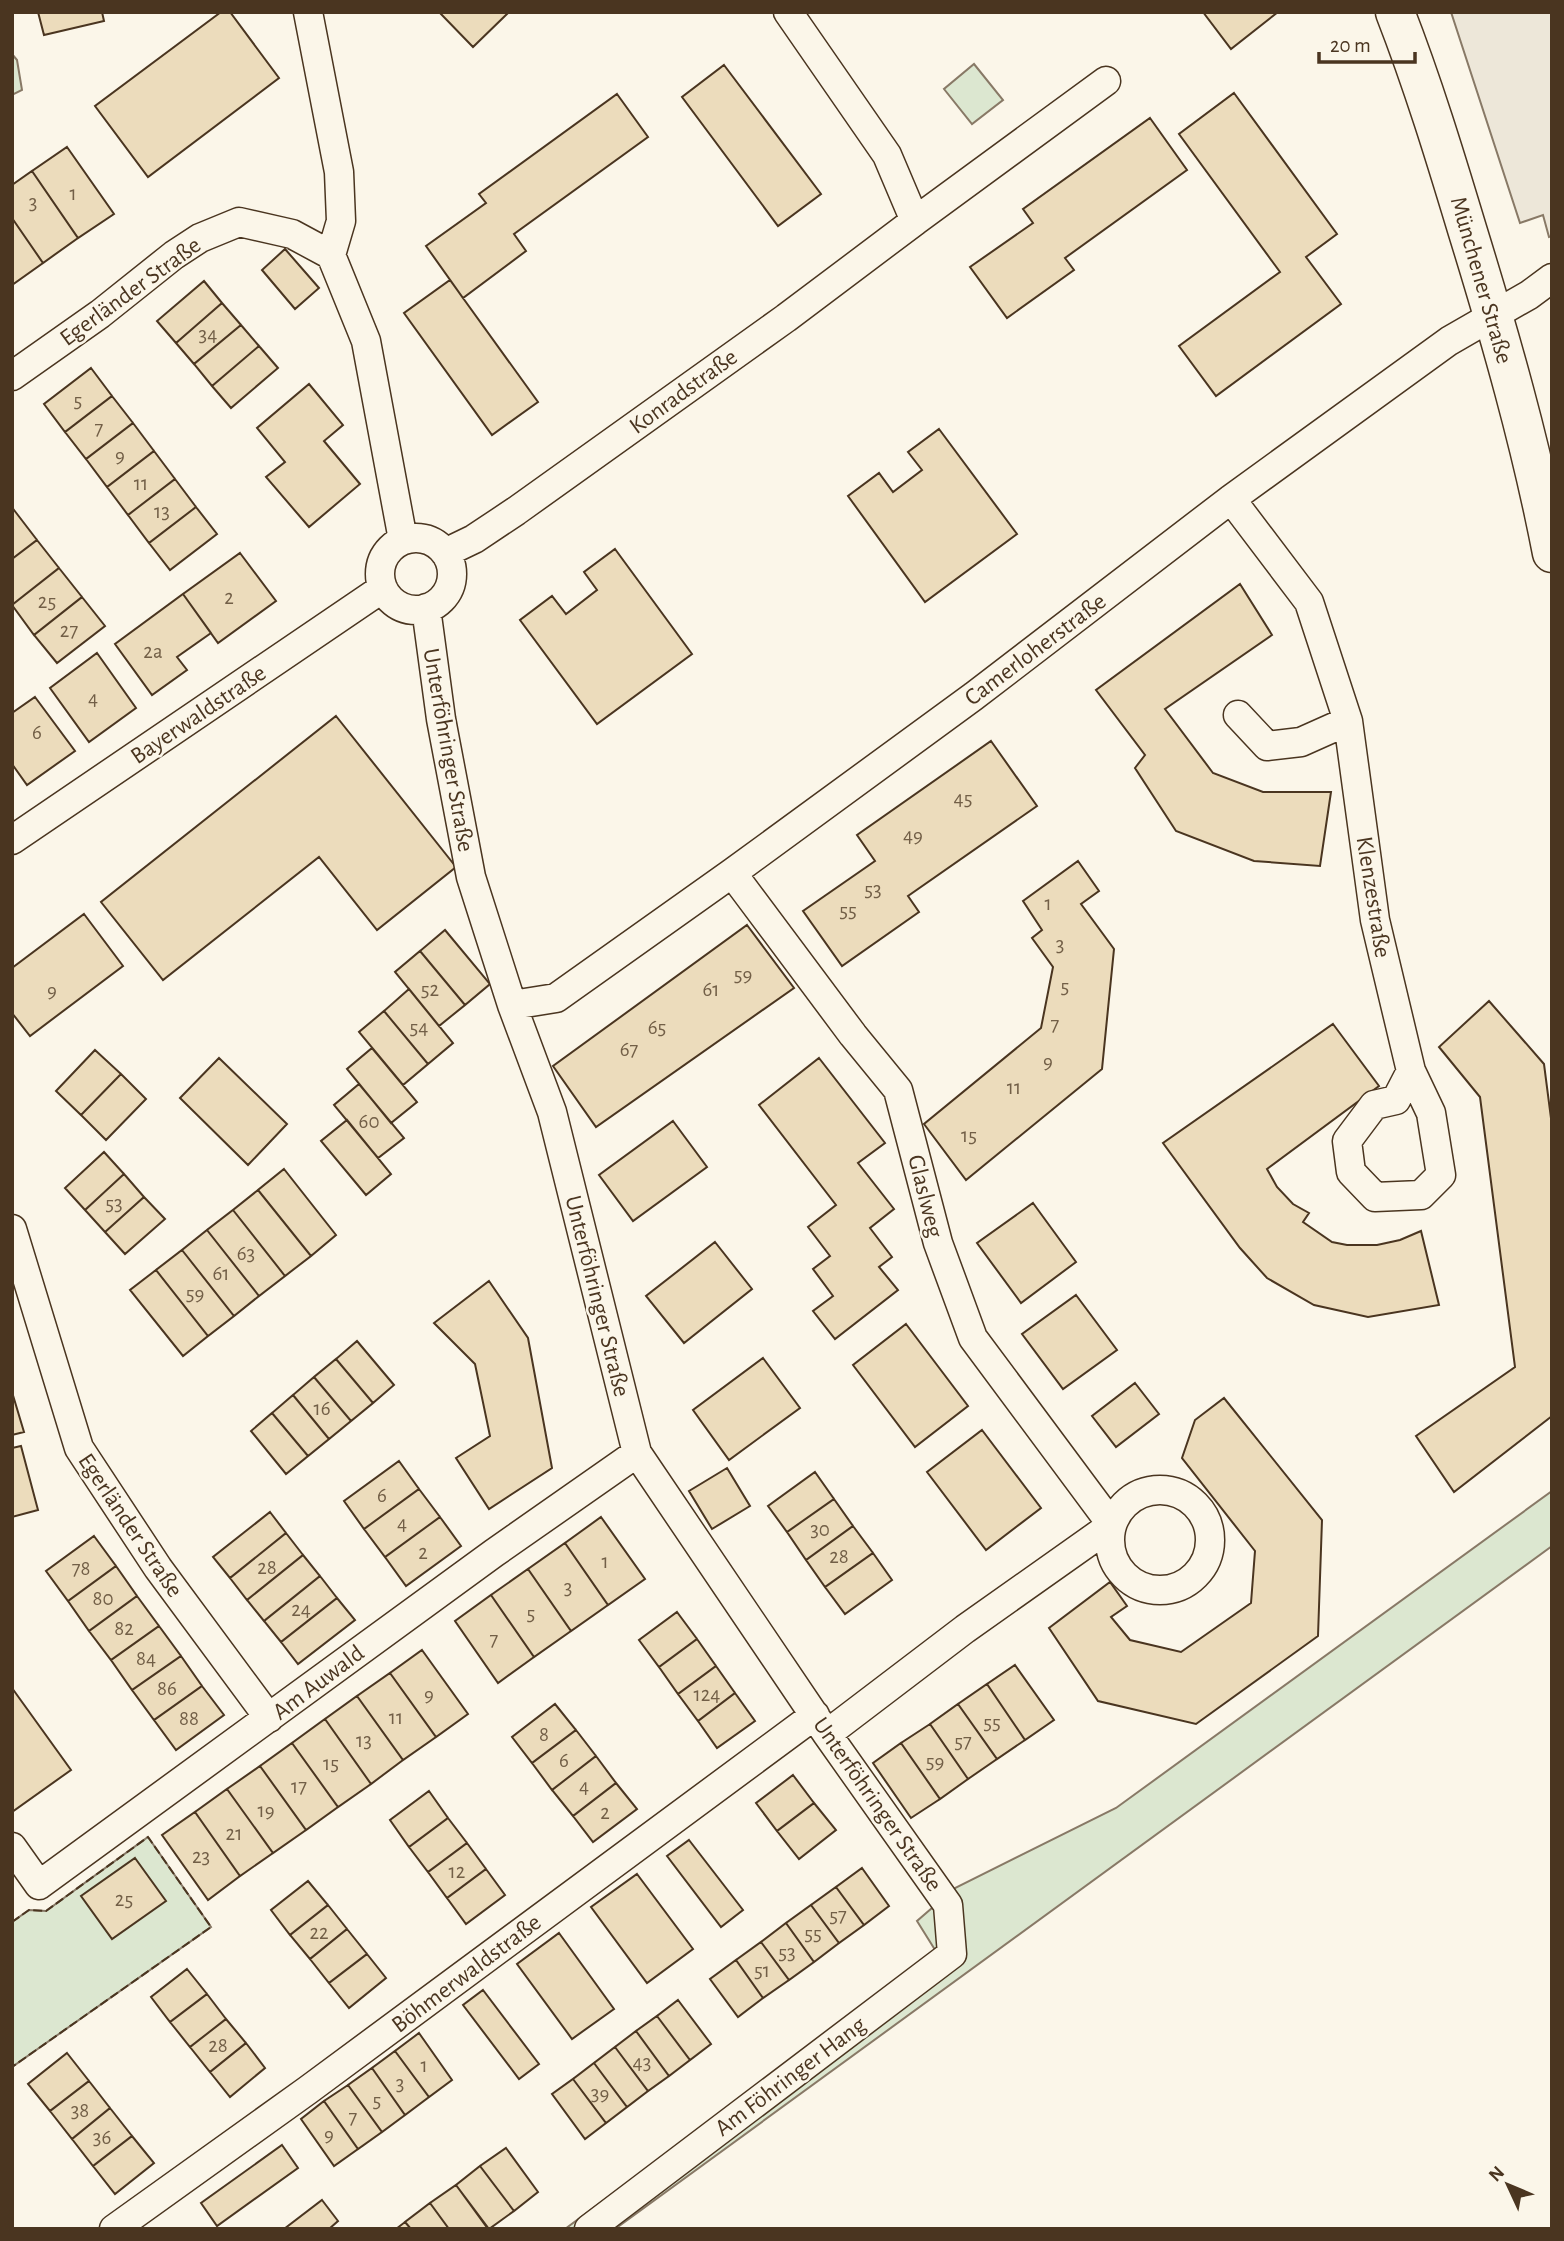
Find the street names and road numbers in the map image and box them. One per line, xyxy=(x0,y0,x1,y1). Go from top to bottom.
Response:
street label: Münchener Straße xyxy=(1446,194,1516,367)
street label: Egerländer Straße xyxy=(56,233,205,351)
street label: Konradstraße xyxy=(625,345,742,439)
street label: Camerloherstraße xyxy=(961,589,1111,710)
street label: Unterföhringer Straße xyxy=(418,647,478,854)
street label: Bayerwaldstraße xyxy=(127,661,271,769)
street label: Klenzestraße xyxy=(1352,835,1394,960)
street label: Glaslweg xyxy=(903,1152,947,1240)
street label: Unterföhringer Straße xyxy=(560,1193,634,1399)
street label: Egerländer Straße xyxy=(73,1449,187,1602)
street label: Am Auwald xyxy=(269,1641,369,1725)
street label: Unterföhringer Straße xyxy=(808,1713,946,1896)
street label: Böhmerwaldstraße xyxy=(388,1910,546,2037)
street label: Am Föhringer Hang xyxy=(711,2012,871,2141)

